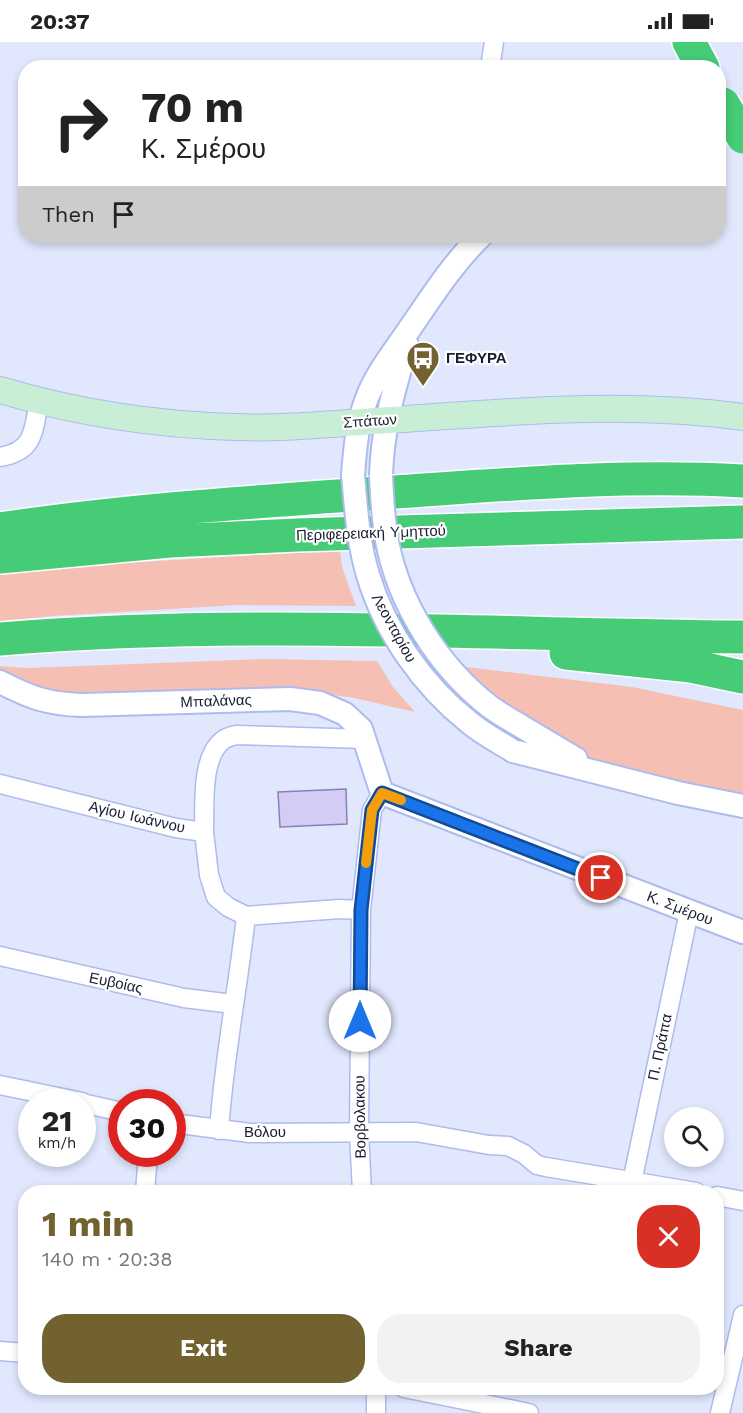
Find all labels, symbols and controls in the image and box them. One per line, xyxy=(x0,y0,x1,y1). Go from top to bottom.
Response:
text: 20:37 xyxy=(30,9,90,34)
text: 70 m xyxy=(141,83,244,132)
icon: right xyxy=(42,84,120,162)
text: Κ. Σμέρου xyxy=(141,133,266,165)
icon: arrive xyxy=(107,198,140,231)
text: Then xyxy=(42,202,95,227)
bus stop icon: ΓΕΦΥΡΑ xyxy=(405,340,441,387)
place label: ΓΕΦΥΡΑ xyxy=(446,349,507,367)
street label: Σπάτων xyxy=(342,410,398,432)
street label: Περιφερειακή Υμηττού xyxy=(296,521,446,545)
street label: Λεονταρίου xyxy=(368,591,420,665)
street label: Μπαλάνας xyxy=(180,691,252,711)
street label: Αγίου Ιωάννου xyxy=(87,797,187,837)
pin xyxy=(575,852,626,903)
icon: arrive xyxy=(584,861,617,894)
street label: Κ. Σμέρου xyxy=(644,887,716,929)
street label: Ευβοίας xyxy=(88,969,144,997)
position arrow xyxy=(328,989,392,1053)
street label: Π. Πράπα xyxy=(644,1012,676,1082)
street label: Βορβολακου xyxy=(350,1075,370,1159)
speed limit sign: 30 xyxy=(108,1089,186,1167)
text: 21 xyxy=(42,1103,72,1138)
map controls xyxy=(664,1107,724,1167)
button: search xyxy=(664,1107,724,1167)
street label: Βόλου xyxy=(244,1123,286,1141)
text: km/h xyxy=(38,1134,76,1152)
text: 1 min xyxy=(42,1203,134,1245)
button: close xyxy=(637,1205,700,1268)
text: 140 m · 20:38 xyxy=(42,1247,173,1271)
button: Exit xyxy=(42,1314,365,1383)
button: Share xyxy=(377,1314,700,1383)

